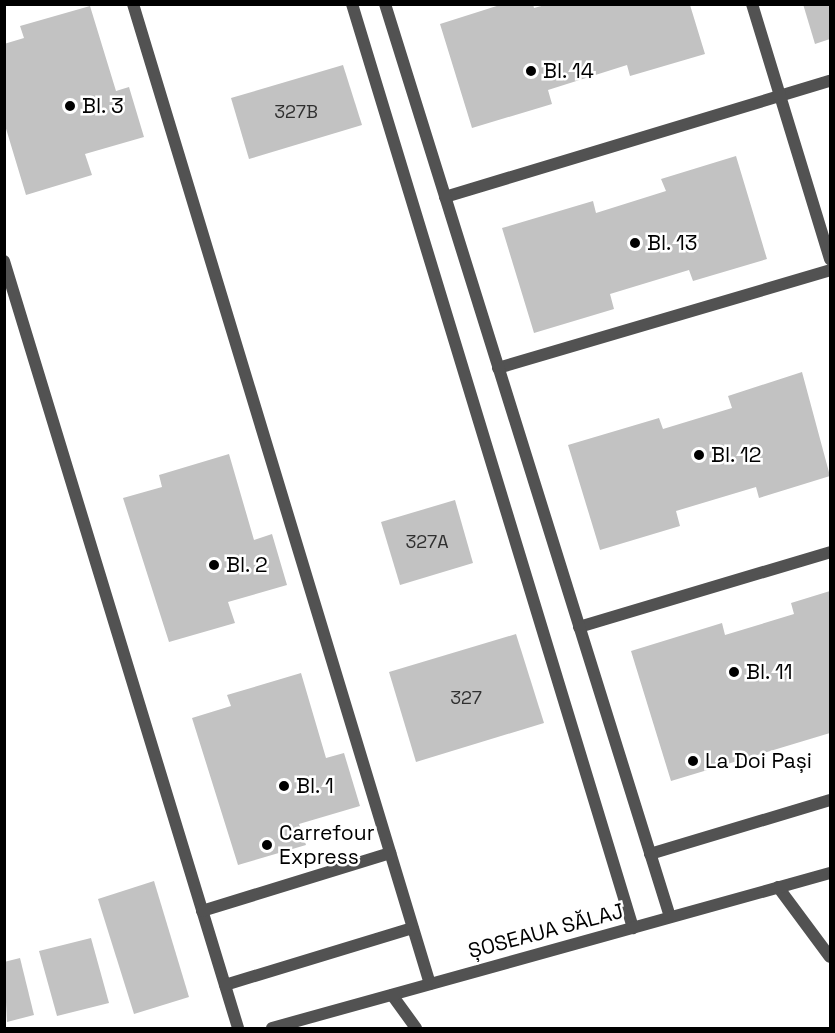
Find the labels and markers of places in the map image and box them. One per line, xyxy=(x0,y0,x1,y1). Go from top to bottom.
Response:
place label: Bl. 14 xyxy=(543,58,595,84)
marker: Bl. 14 xyxy=(524,64,538,78)
place label: Bl. 3 xyxy=(82,93,124,119)
marker: Bl. 3 xyxy=(63,99,77,113)
place label: Bl. 13 xyxy=(647,230,698,256)
marker: Bl. 13 xyxy=(628,236,642,250)
place label: Bl. 12 xyxy=(711,442,762,468)
marker: Bl. 12 xyxy=(692,448,706,462)
place label: Bl. 2 xyxy=(226,552,268,578)
marker: Bl. 2 xyxy=(207,558,221,572)
place label: Bl. 11 xyxy=(746,659,793,685)
marker: Bl. 11 xyxy=(727,665,741,679)
place label: La Doi Pași xyxy=(705,748,812,774)
marker: La Doi Pași xyxy=(686,754,700,768)
place label: Bl. 1 xyxy=(296,773,335,799)
marker: Bl. 1 xyxy=(277,779,291,793)
place label: Carrefour Express xyxy=(279,820,375,870)
marker: Carrefour Express xyxy=(260,838,274,852)

